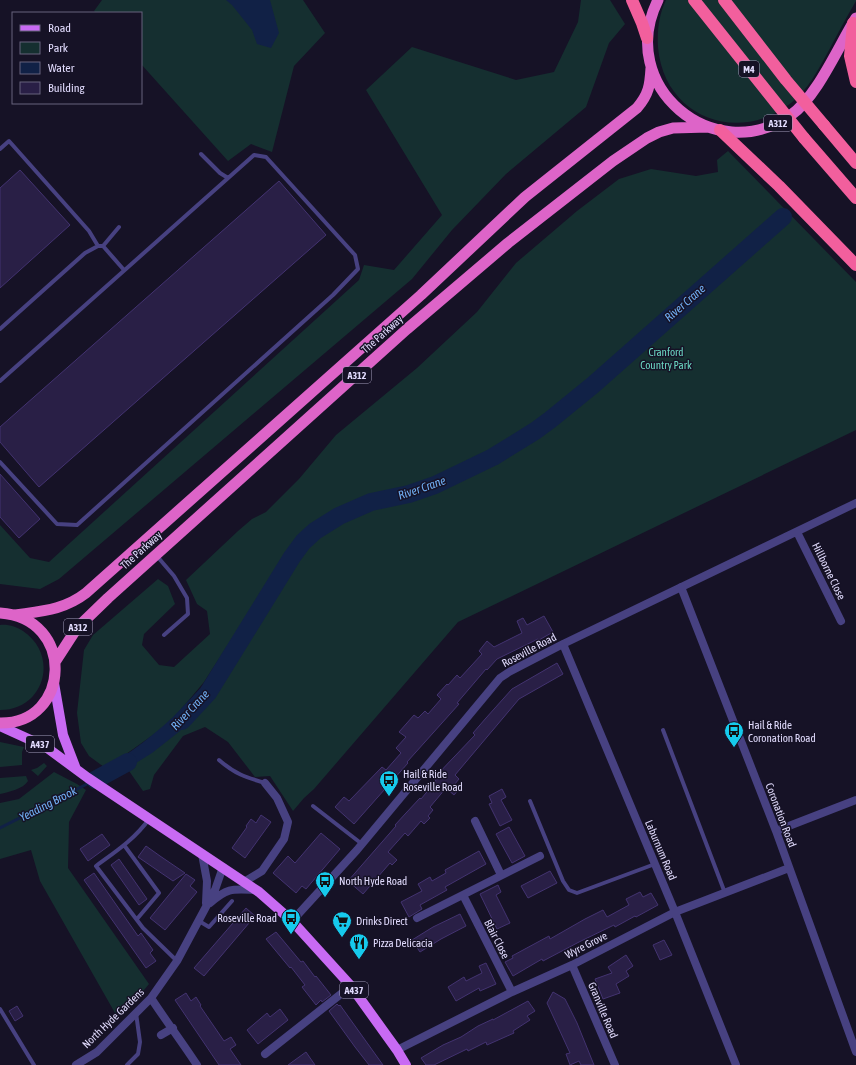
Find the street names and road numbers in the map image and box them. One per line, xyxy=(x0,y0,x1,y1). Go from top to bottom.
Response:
road number: M4 xyxy=(739,61,759,77)
road number: A312 xyxy=(764,115,792,131)
street label: The Parkway xyxy=(359,312,405,355)
road number: A312 xyxy=(343,367,371,383)
street label: The Parkway xyxy=(118,528,164,571)
street label: Hillborne Close xyxy=(810,540,848,602)
road number: A312 xyxy=(64,619,92,635)
street label: Roseville Road xyxy=(500,631,558,669)
road number: A437 xyxy=(26,736,54,752)
street label: Coronation Road xyxy=(763,781,799,849)
street label: Laburnum Road xyxy=(643,818,679,882)
street label: Blair Close xyxy=(482,917,512,961)
street label: Wyre Grove xyxy=(563,929,609,961)
street label: Granville Road xyxy=(586,980,620,1040)
road number: A437 xyxy=(340,982,368,998)
street label: North Hyde Gardens xyxy=(80,985,146,1050)

